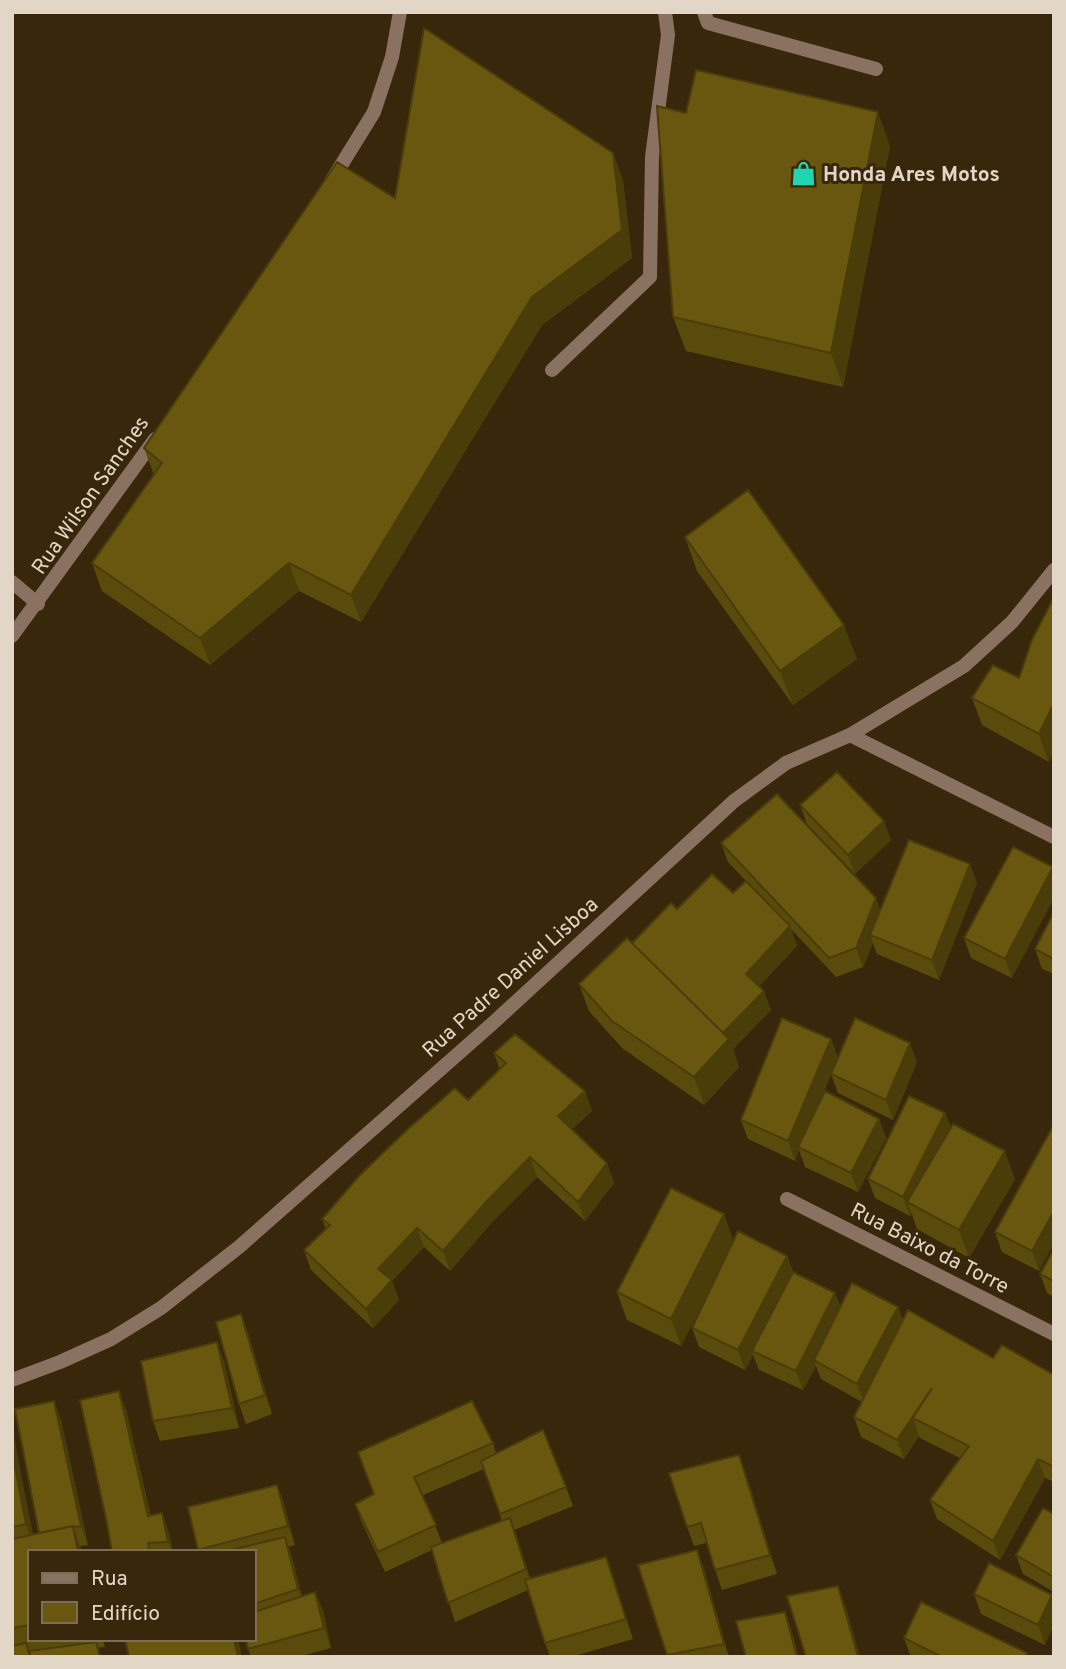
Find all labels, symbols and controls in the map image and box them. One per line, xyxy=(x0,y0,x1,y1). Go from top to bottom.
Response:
shop icon: Honda Ares Motos xyxy=(789,160,817,188)
place label: Honda Ares Motos xyxy=(823,162,1000,189)
street label: Rua Wilson Sanches xyxy=(26,411,156,580)
street label: Rua Padre Daniel Lisboa xyxy=(417,892,605,1064)
street label: Rua Baixo da Torre xyxy=(845,1198,1013,1301)
legend xyxy=(28,1550,256,1641)
text: Rua xyxy=(91,1566,128,1593)
text: Edifício xyxy=(91,1601,160,1628)

